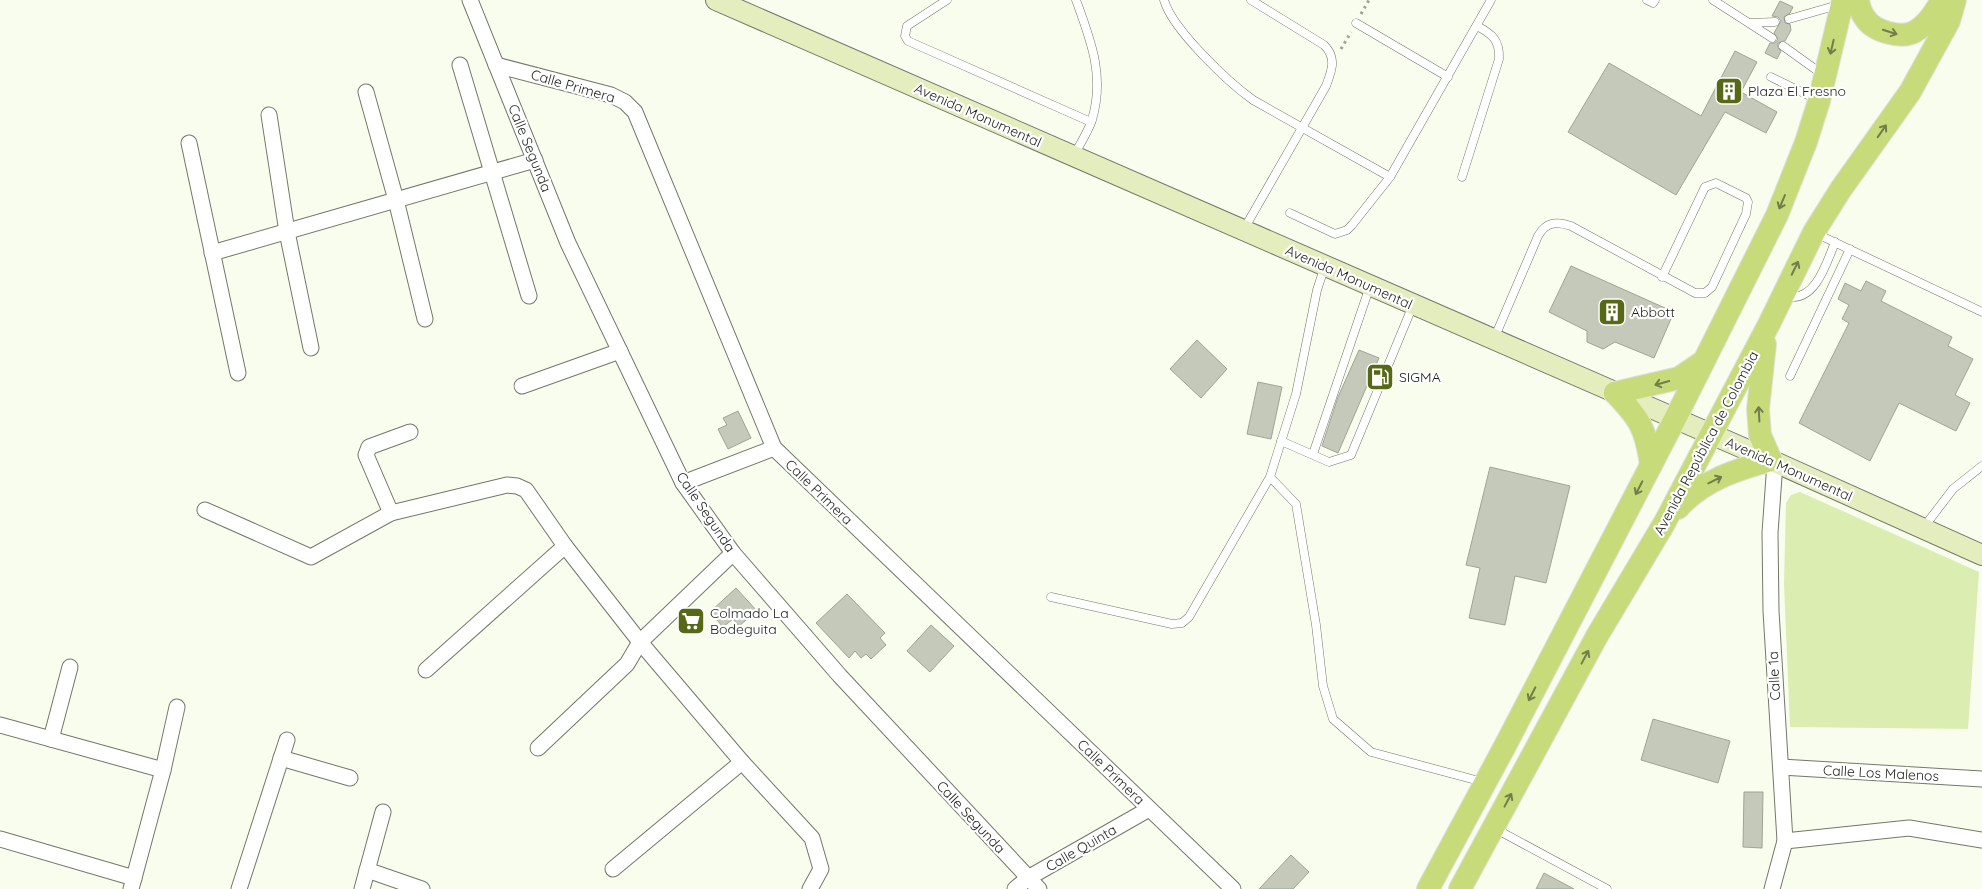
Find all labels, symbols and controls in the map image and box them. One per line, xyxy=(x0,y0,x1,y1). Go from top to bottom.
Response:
one-way arrow xyxy=(1881,28,1897,38)
one-way arrow xyxy=(1827,39,1836,55)
street label: Calle Primera xyxy=(529,65,617,107)
building icon: Plaza El Fresno xyxy=(1714,76,1744,106)
street label: Avenida Monumental xyxy=(912,79,1044,151)
place label: Plaza El Fresno xyxy=(1748,82,1846,100)
street label: Calle Segunda xyxy=(504,102,556,194)
one-way arrow xyxy=(1877,124,1887,138)
one-way arrow xyxy=(1777,194,1787,209)
street label: Avenida Monumental xyxy=(1283,241,1415,313)
one-way arrow xyxy=(1791,261,1801,276)
building icon: Abbott xyxy=(1597,297,1627,327)
place label: Abbott xyxy=(1631,303,1675,321)
street label: Avenida República de Colombia xyxy=(1650,348,1762,538)
fuel station icon: SIGMA xyxy=(1365,362,1395,392)
place label: SIGMA xyxy=(1399,368,1441,386)
one-way arrow xyxy=(1655,379,1671,388)
one-way arrow xyxy=(1754,406,1763,422)
street label: Avenida Monumental xyxy=(1723,433,1855,505)
street label: Calle Primera xyxy=(782,455,856,529)
street label: Calle Segunda xyxy=(673,468,739,556)
one-way arrow xyxy=(1707,475,1722,484)
one-way arrow xyxy=(1634,480,1643,495)
place label: Colmado La Bodeguita xyxy=(710,604,789,638)
supermarket icon: Colmado La Bodeguita xyxy=(676,606,706,636)
one-way arrow xyxy=(1581,650,1591,665)
street label: Calle 1a xyxy=(1764,651,1784,701)
one-way arrow xyxy=(1527,687,1537,702)
street label: Calle Primera xyxy=(1074,735,1148,809)
street label: Calle Los Malenos xyxy=(1823,761,1939,785)
street label: Calle Segunda xyxy=(933,777,1009,857)
one-way arrow xyxy=(1504,793,1513,808)
street label: Calle Quinta xyxy=(1042,821,1120,875)

